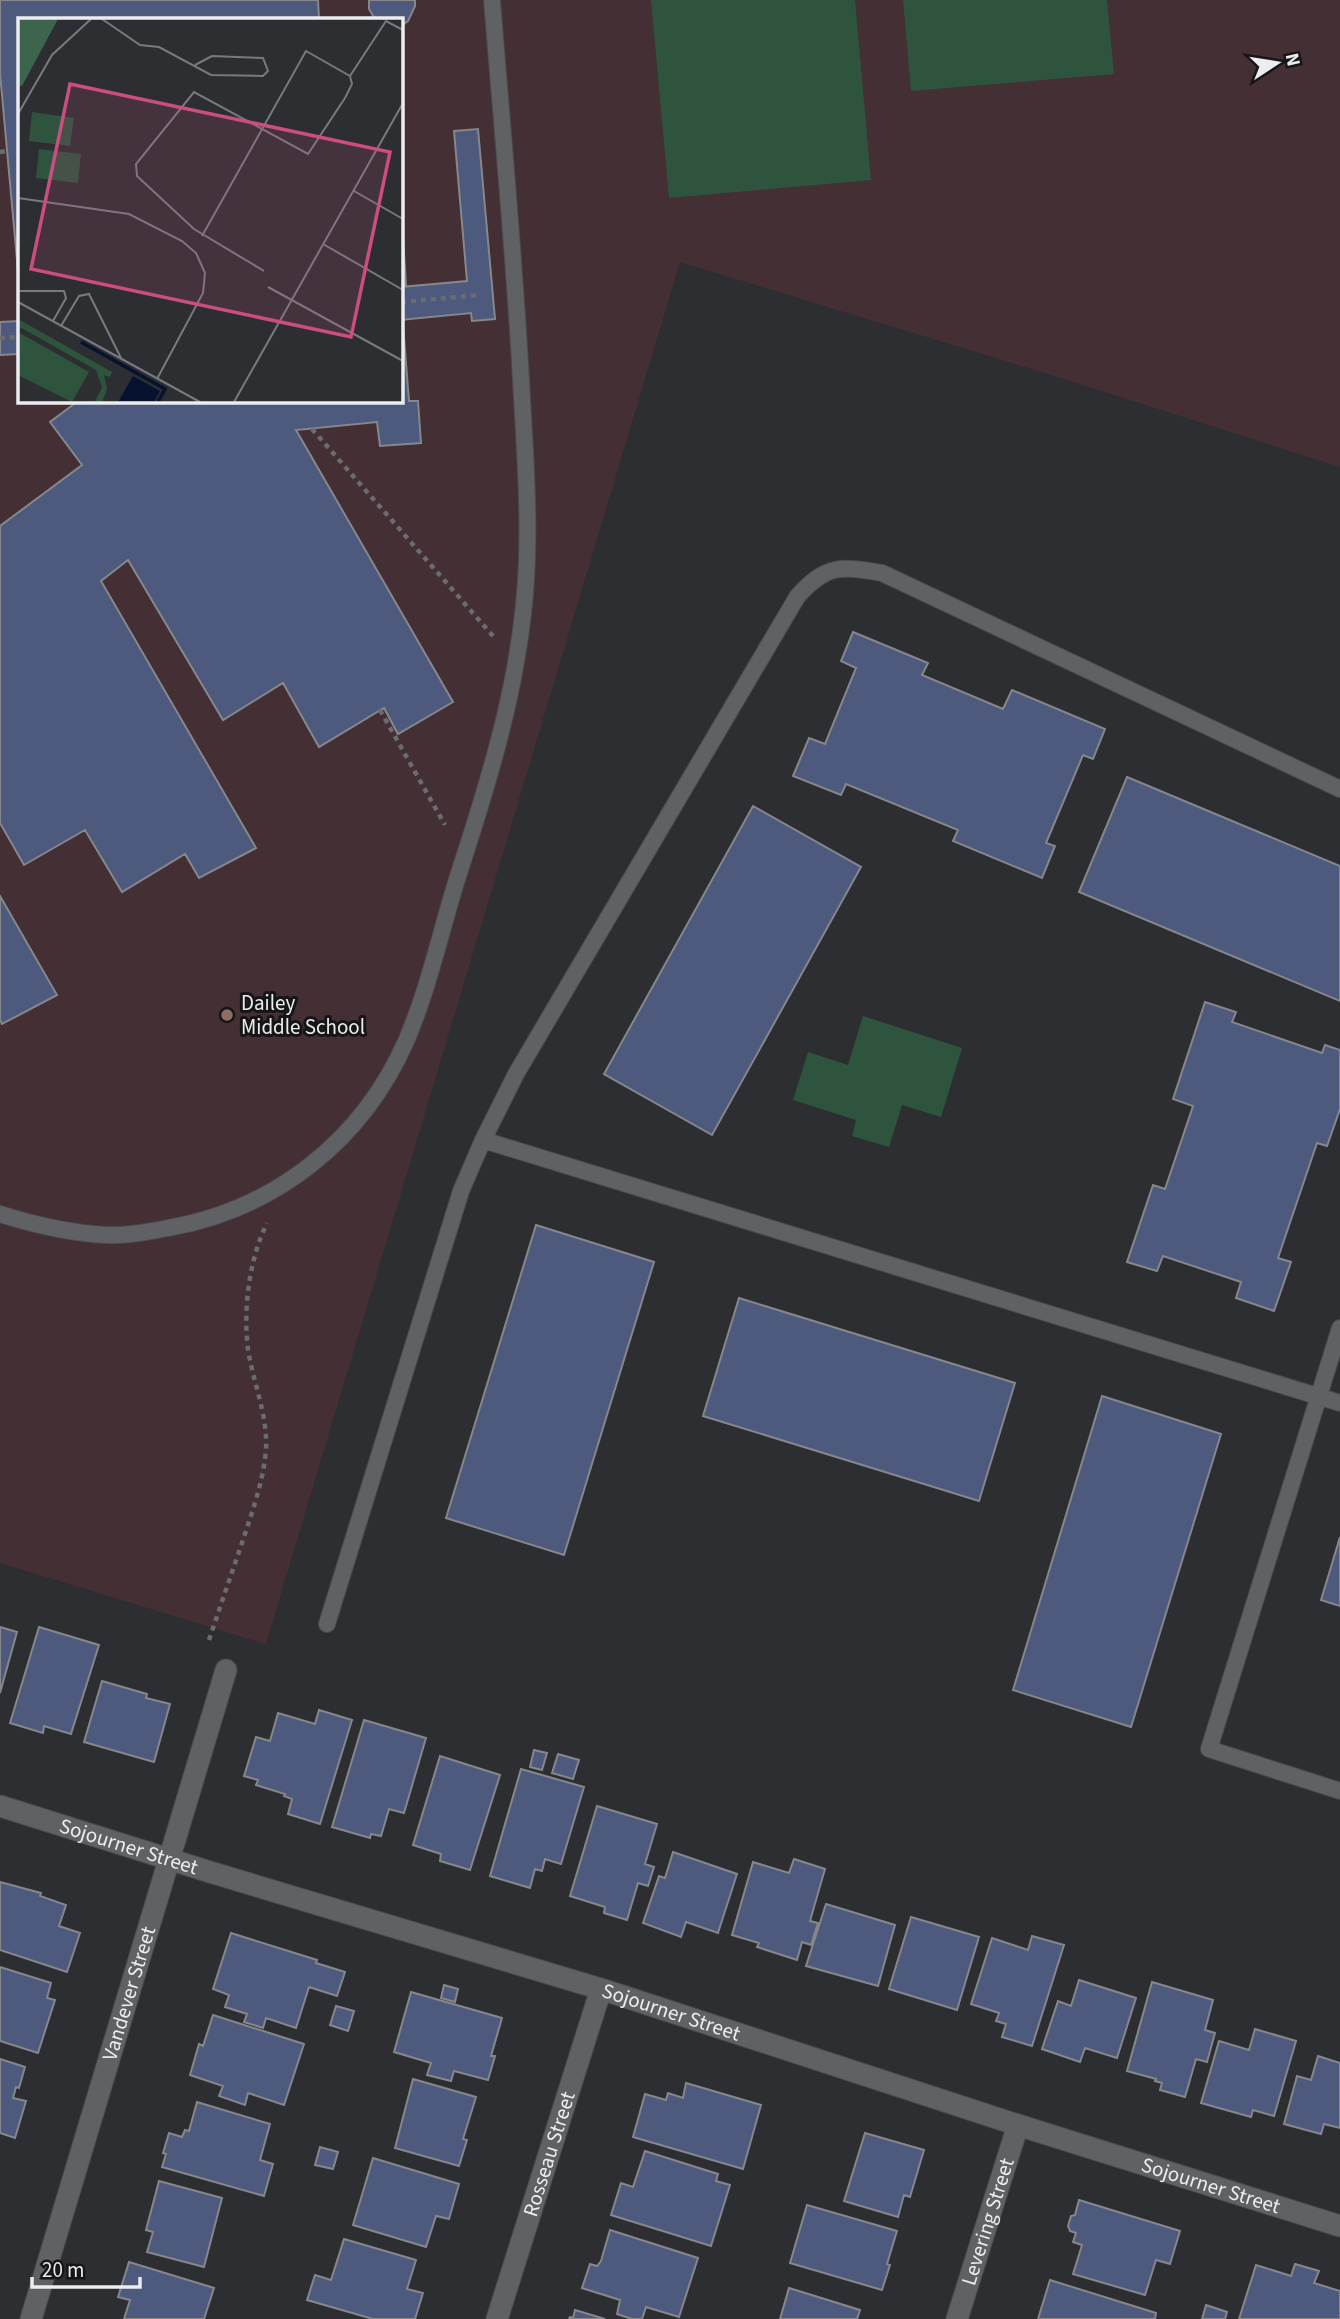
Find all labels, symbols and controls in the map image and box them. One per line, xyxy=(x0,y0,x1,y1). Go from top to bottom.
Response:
inset map xyxy=(18,18,402,402)
north arrow xyxy=(1242,28,1312,98)
text: N xyxy=(1278,51,1307,69)
place label: Dailey Middle School xyxy=(241,988,365,1042)
marker: Dailey Middle School xyxy=(219,1007,235,1023)
street label: Sojourner Street xyxy=(56,1811,202,1882)
street label: Vandever Street xyxy=(94,1923,163,2064)
street label: Sojourner Street xyxy=(598,1975,744,2048)
street label: Rosseau Street xyxy=(515,2088,583,2220)
street label: Sojourner Street xyxy=(1138,2150,1284,2221)
street label: Levering Street xyxy=(953,2154,1022,2289)
scale bar xyxy=(32,2246,140,2290)
text: 20 m xyxy=(42,2255,84,2285)

